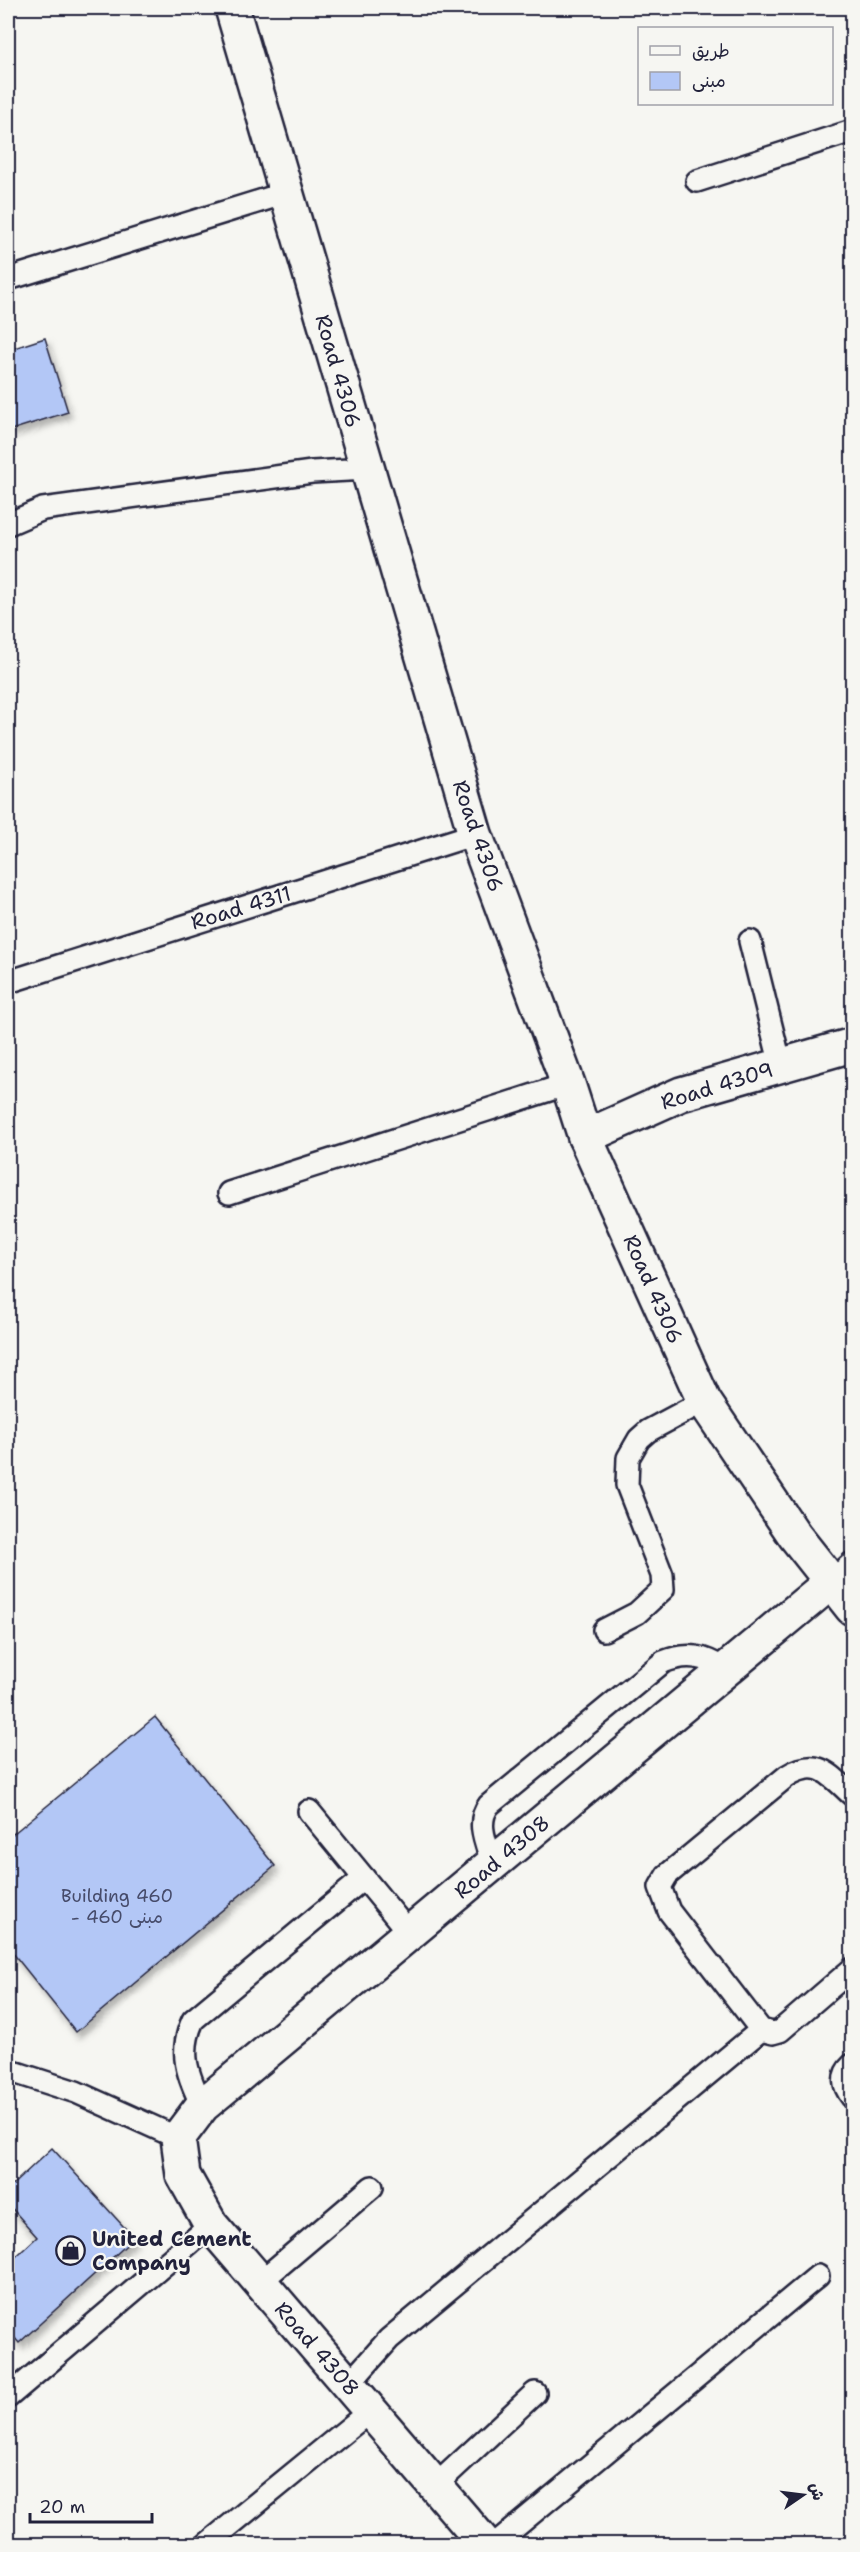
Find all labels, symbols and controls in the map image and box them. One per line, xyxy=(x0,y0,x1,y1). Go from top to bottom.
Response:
legend xyxy=(638,27,833,105)
text: طريق xyxy=(692,39,730,63)
text: مبنى xyxy=(692,69,726,93)
street label: Road 4306 xyxy=(308,311,368,431)
street label: Road 4306 xyxy=(446,776,510,896)
street label: Road 4311 xyxy=(187,879,295,937)
street label: Road 4309 xyxy=(657,1056,777,1116)
street label: Road 4306 xyxy=(617,1230,689,1348)
street label: Road 4308 xyxy=(448,1809,556,1905)
house number: Building 460 - مبنى 460 xyxy=(61,1884,173,1929)
place label: United Cement Company xyxy=(92,2225,251,2277)
shop icon: United Cement Company xyxy=(55,2235,87,2267)
street label: Road 4308 xyxy=(268,2296,366,2402)
north arrow xyxy=(773,2465,833,2525)
text: ش xyxy=(805,2480,829,2503)
scale bar xyxy=(30,2486,152,2524)
text: 20 m xyxy=(39,2495,85,2519)

